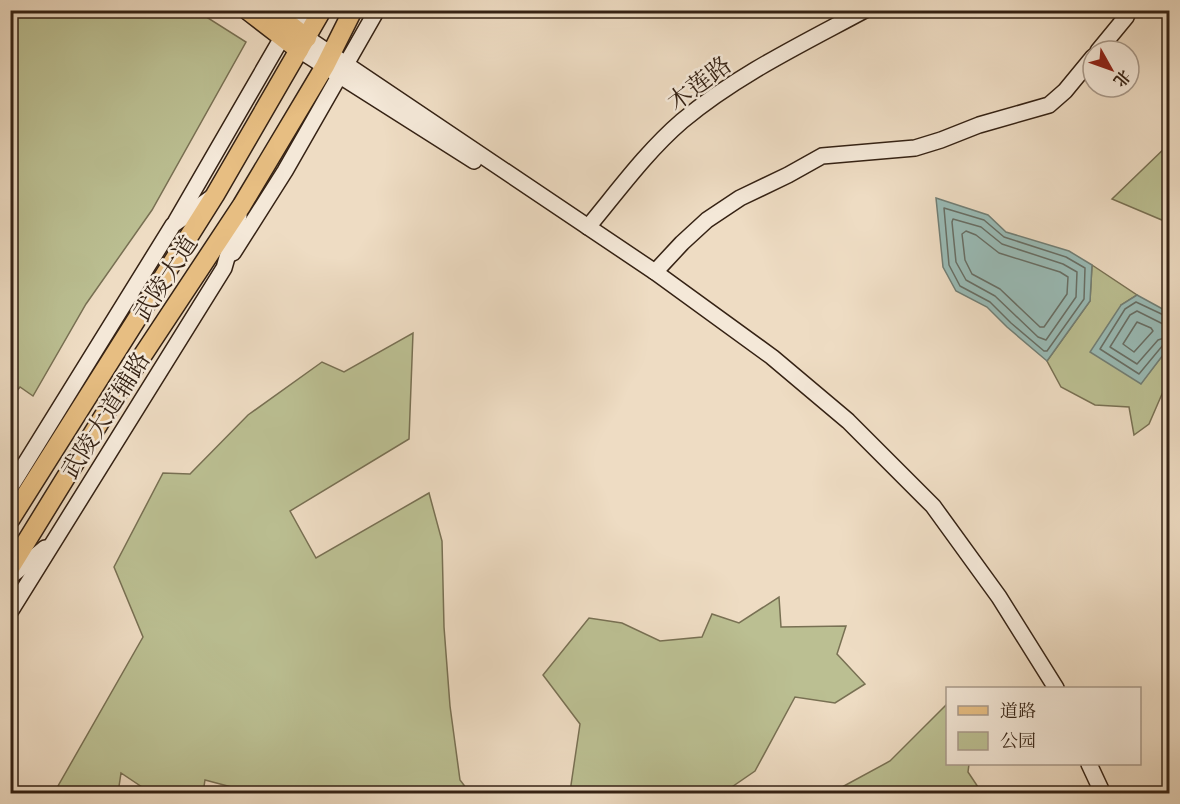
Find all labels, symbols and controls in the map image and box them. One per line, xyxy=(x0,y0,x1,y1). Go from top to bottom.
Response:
north arrow xyxy=(1081,39,1141,99)
street label: 木莲路 xyxy=(661,49,737,117)
text: 北 xyxy=(1109,65,1135,91)
street label: 武陵大道 xyxy=(126,229,204,327)
street label: 武陵大道辅路 xyxy=(54,346,156,484)
legend xyxy=(946,687,1141,765)
text: 道路 xyxy=(1000,699,1036,722)
text: 公园 xyxy=(1000,729,1036,752)

